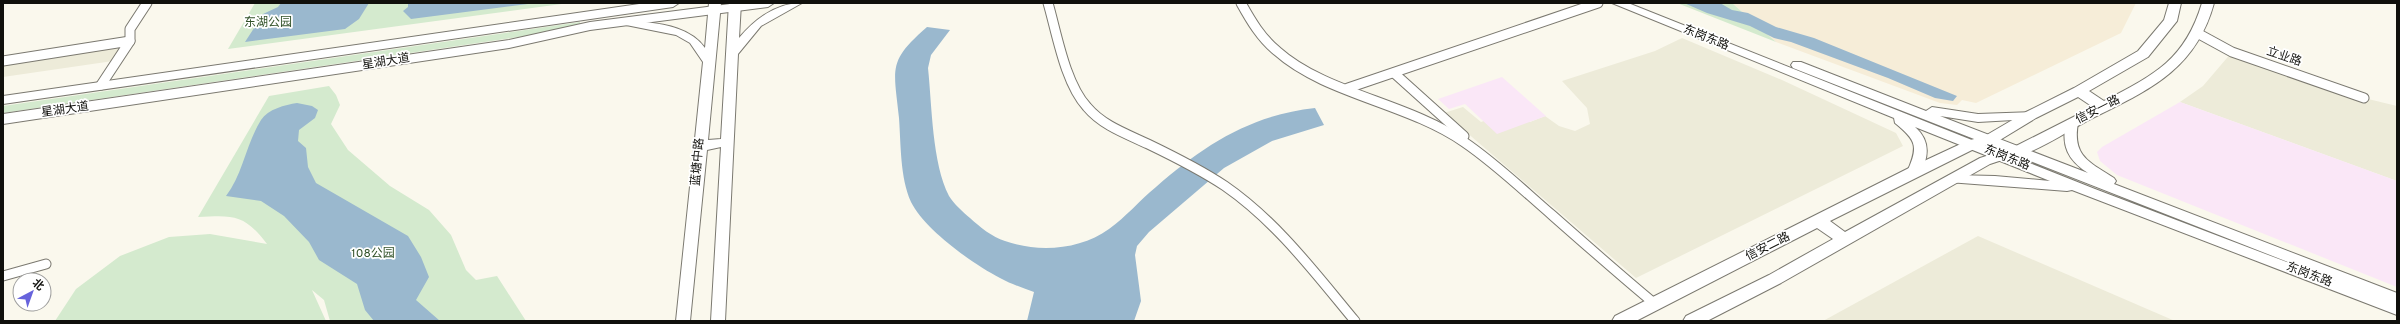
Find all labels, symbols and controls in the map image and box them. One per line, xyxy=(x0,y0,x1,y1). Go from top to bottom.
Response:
park label: 东湖公园 xyxy=(244,15,292,31)
street label: 东岗东路 xyxy=(1681,22,1731,54)
street label: 立业路 xyxy=(2264,44,2304,70)
street label: 星湖大道 xyxy=(361,50,411,74)
street label: 信安一路 xyxy=(2073,92,2123,128)
street label: 星湖大道 xyxy=(40,99,90,121)
street label: 蓝塘中路 xyxy=(688,137,708,187)
street label: 东岗东路 xyxy=(1982,142,2032,174)
street label: 信安二路 xyxy=(1743,229,1793,265)
park label: 108公园 xyxy=(351,246,395,262)
street label: 东岗东路 xyxy=(2284,259,2334,291)
north arrow xyxy=(12,272,52,312)
text: 北 xyxy=(29,276,47,294)

